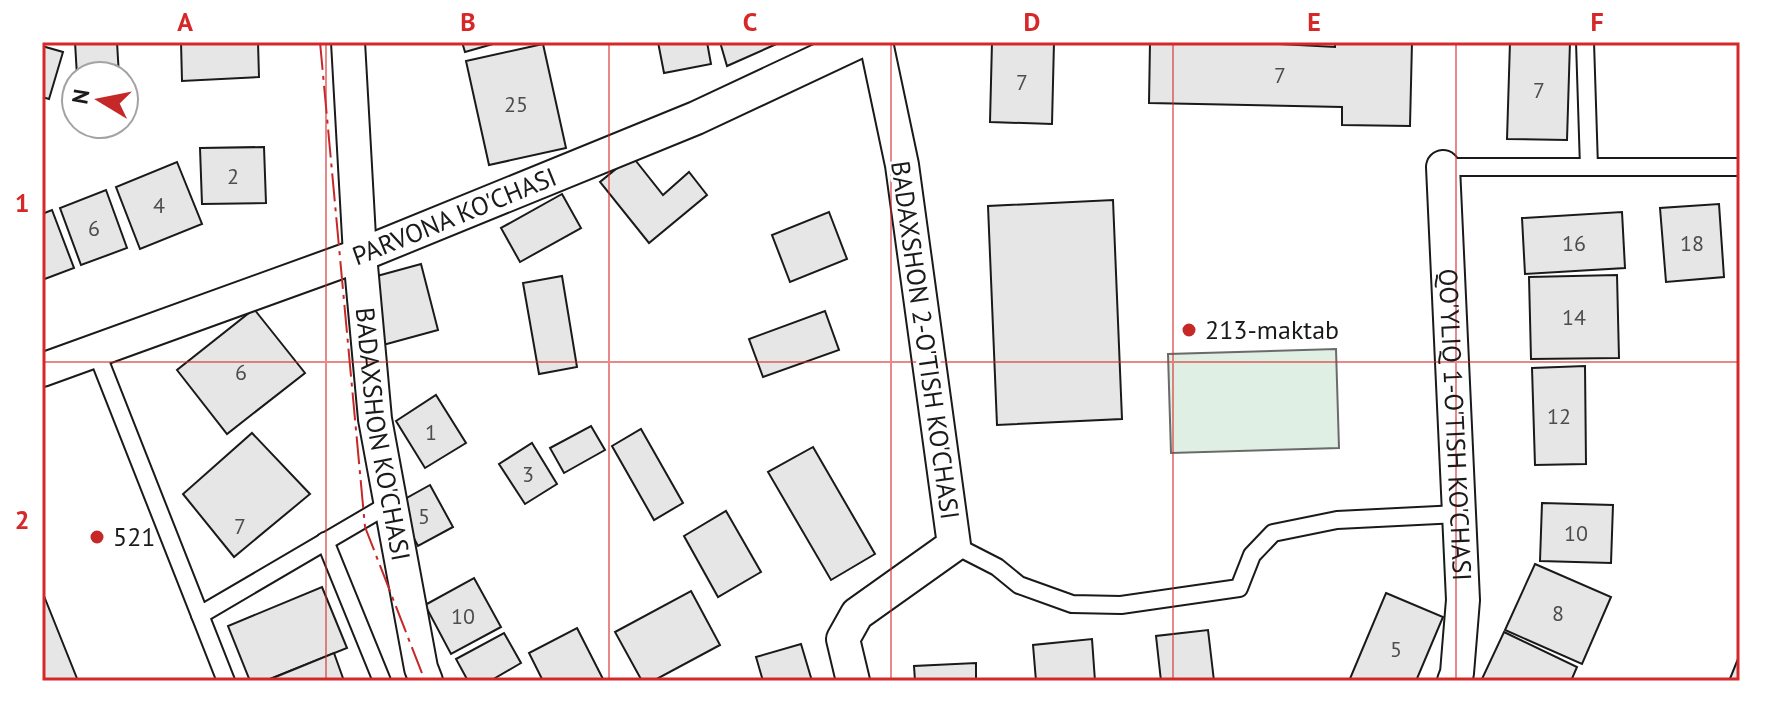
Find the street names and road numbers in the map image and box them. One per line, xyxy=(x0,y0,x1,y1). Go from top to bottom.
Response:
street label: BADAXSHON 2-O'TISH KO'CHASI xyxy=(884,159,967,521)
street label: PARVONA KO'CHASI xyxy=(348,160,561,272)
street label: QO'YLIQ 1-O'TISH KO'CHASI xyxy=(1432,268,1479,582)
street label: BADAXSHON KO'CHASI xyxy=(349,306,418,563)

